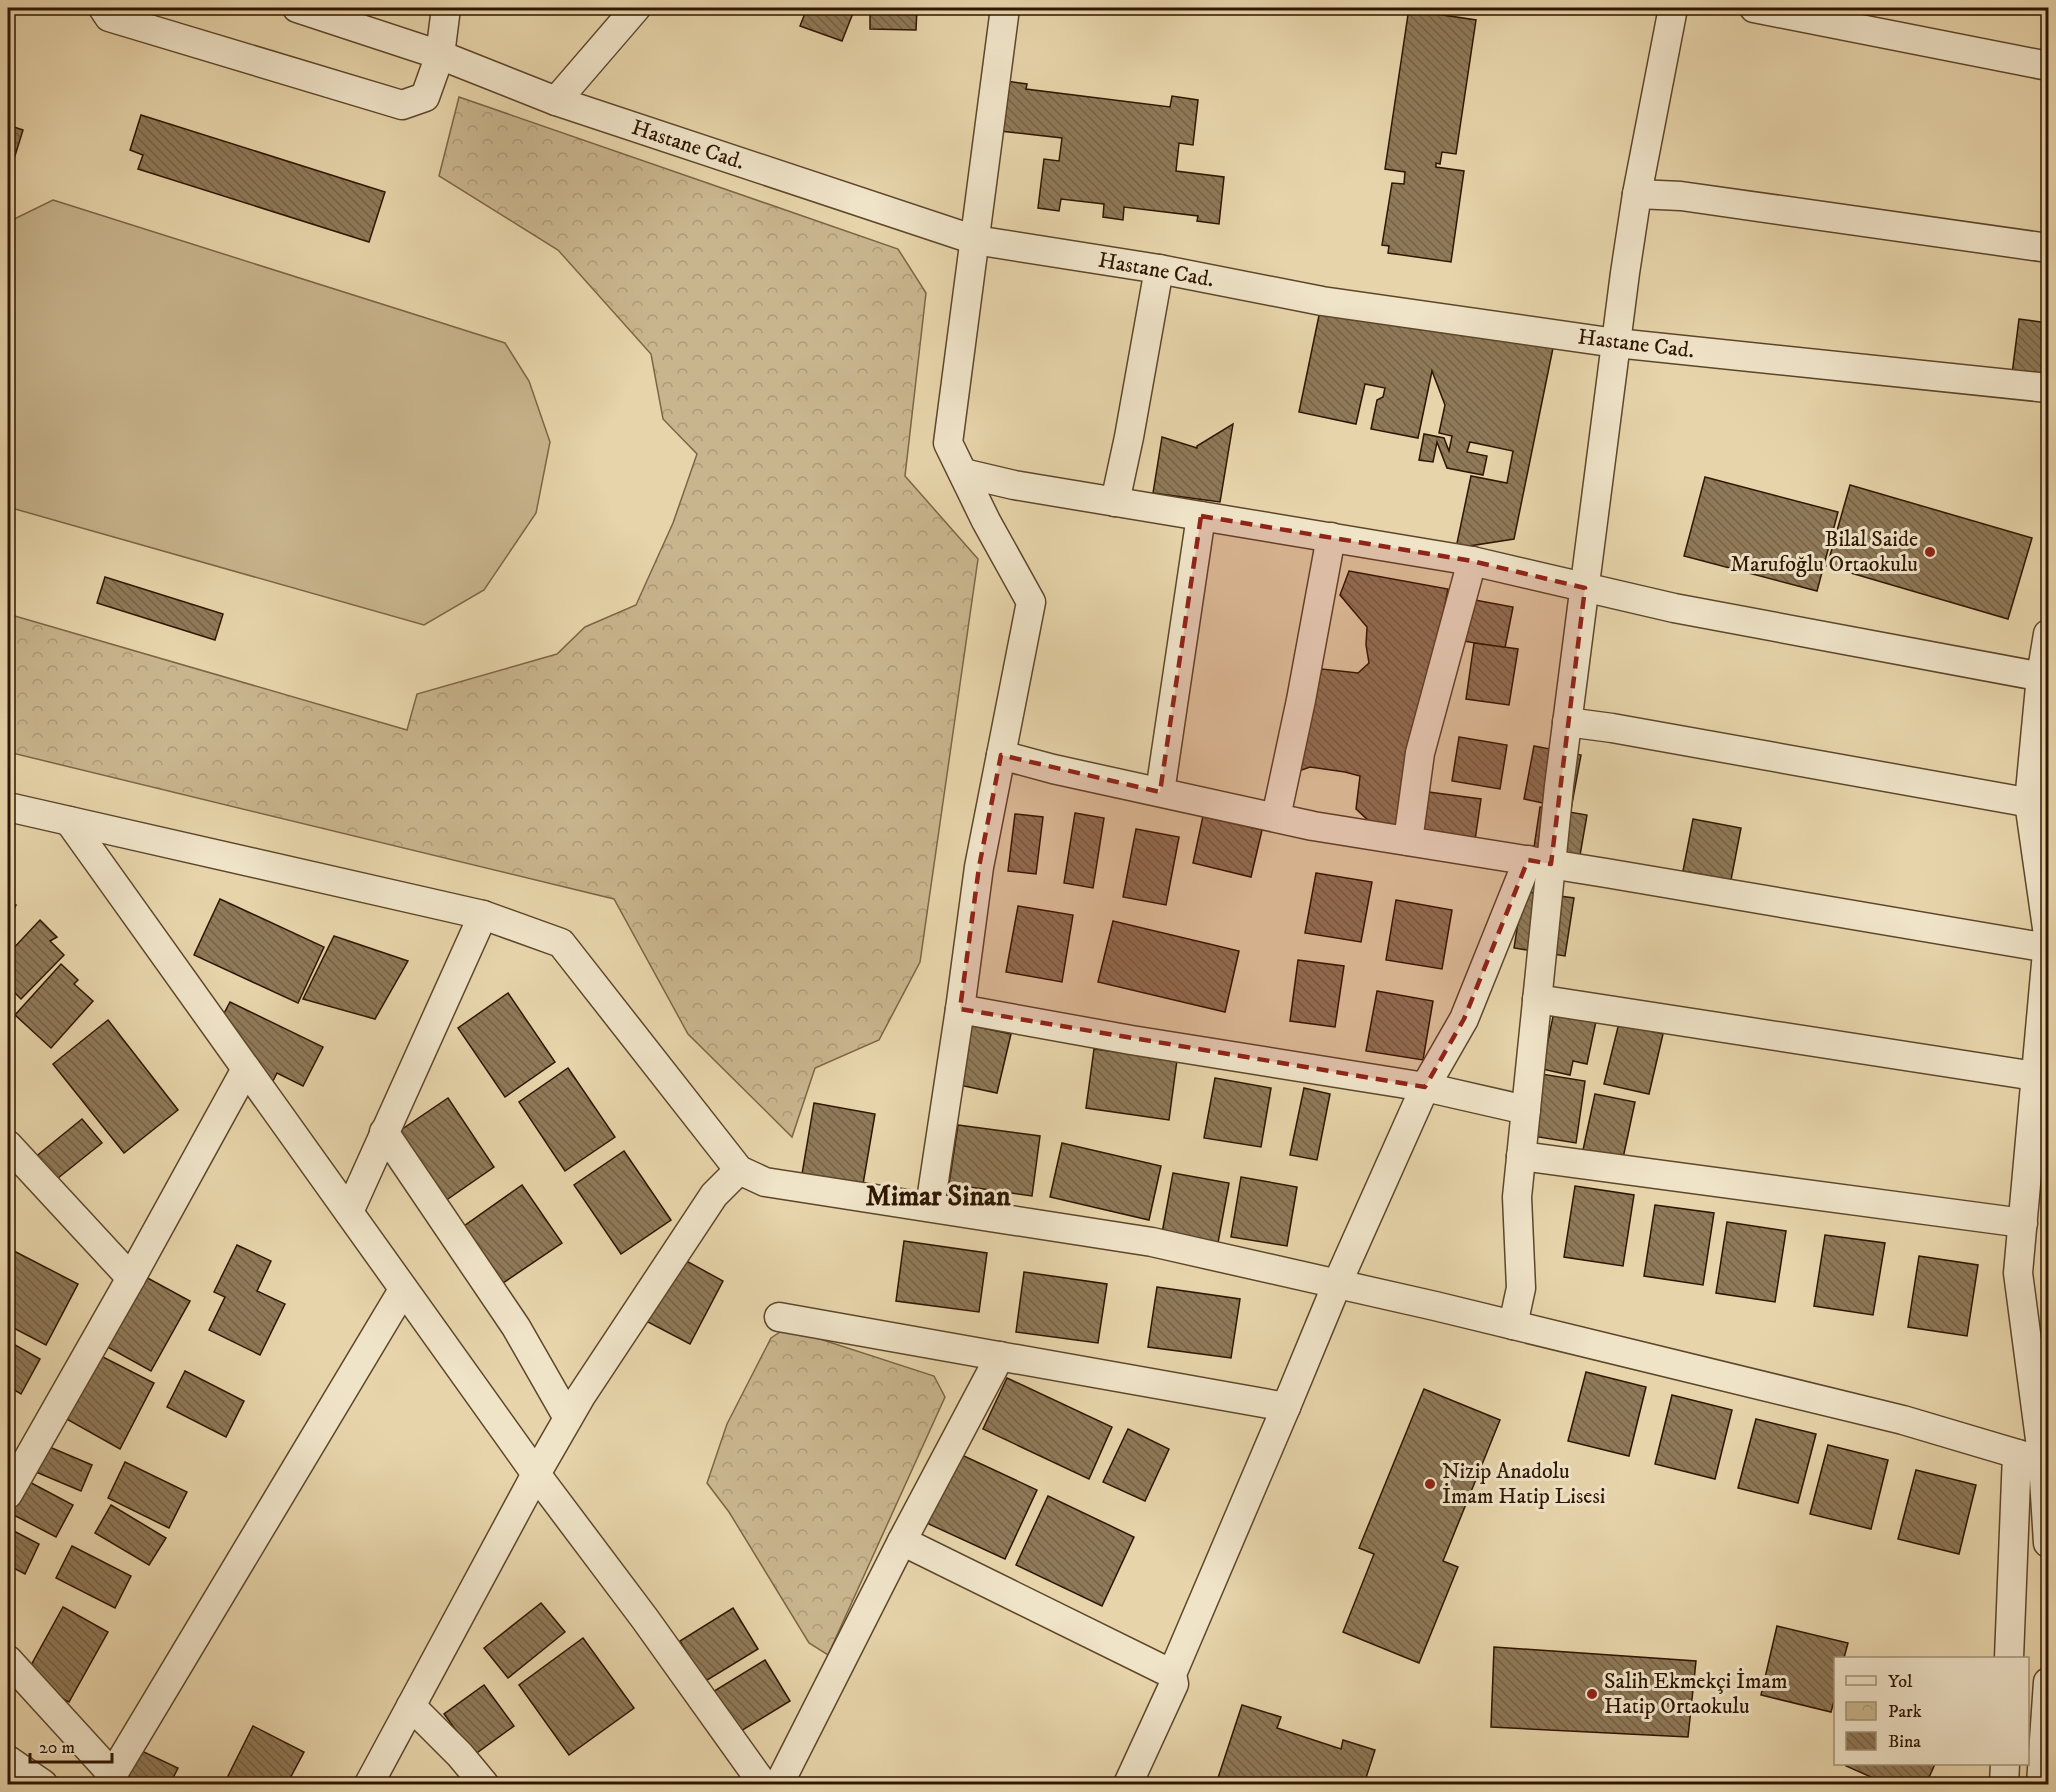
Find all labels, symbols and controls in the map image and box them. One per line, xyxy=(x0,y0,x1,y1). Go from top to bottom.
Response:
street label: Hastane Cad. xyxy=(628,114,748,176)
street label: Hastane Cad. xyxy=(1096,247,1216,293)
street label: Hastane Cad. xyxy=(1576,323,1696,365)
place label: Bilal Saide Marufoğlu Ortaokulu xyxy=(1730,526,1918,578)
marker: Bilal Saide Marufoğlu Ortaokulu xyxy=(1923,545,1937,559)
district label: Mimar Sinan xyxy=(865,1179,1011,1214)
place label: Nizip Anadolu İmam Hatip Lisesi xyxy=(1442,1458,1606,1510)
marker: Nizip Anadolu İmam Hatip Lisesi xyxy=(1423,1477,1437,1491)
legend xyxy=(1834,1657,2029,1765)
place label: Salih Ekmekçi İmam Hatip Ortaokulu xyxy=(1604,1668,1788,1720)
text: Yol xyxy=(1888,1671,1913,1693)
marker: Salih Ekmekçi İmam Hatip Ortaokulu xyxy=(1585,1687,1599,1701)
text: Park xyxy=(1888,1701,1922,1723)
scale bar xyxy=(30,1726,112,1764)
text: Bina xyxy=(1888,1731,1921,1753)
text: 20 m xyxy=(39,1737,75,1759)

